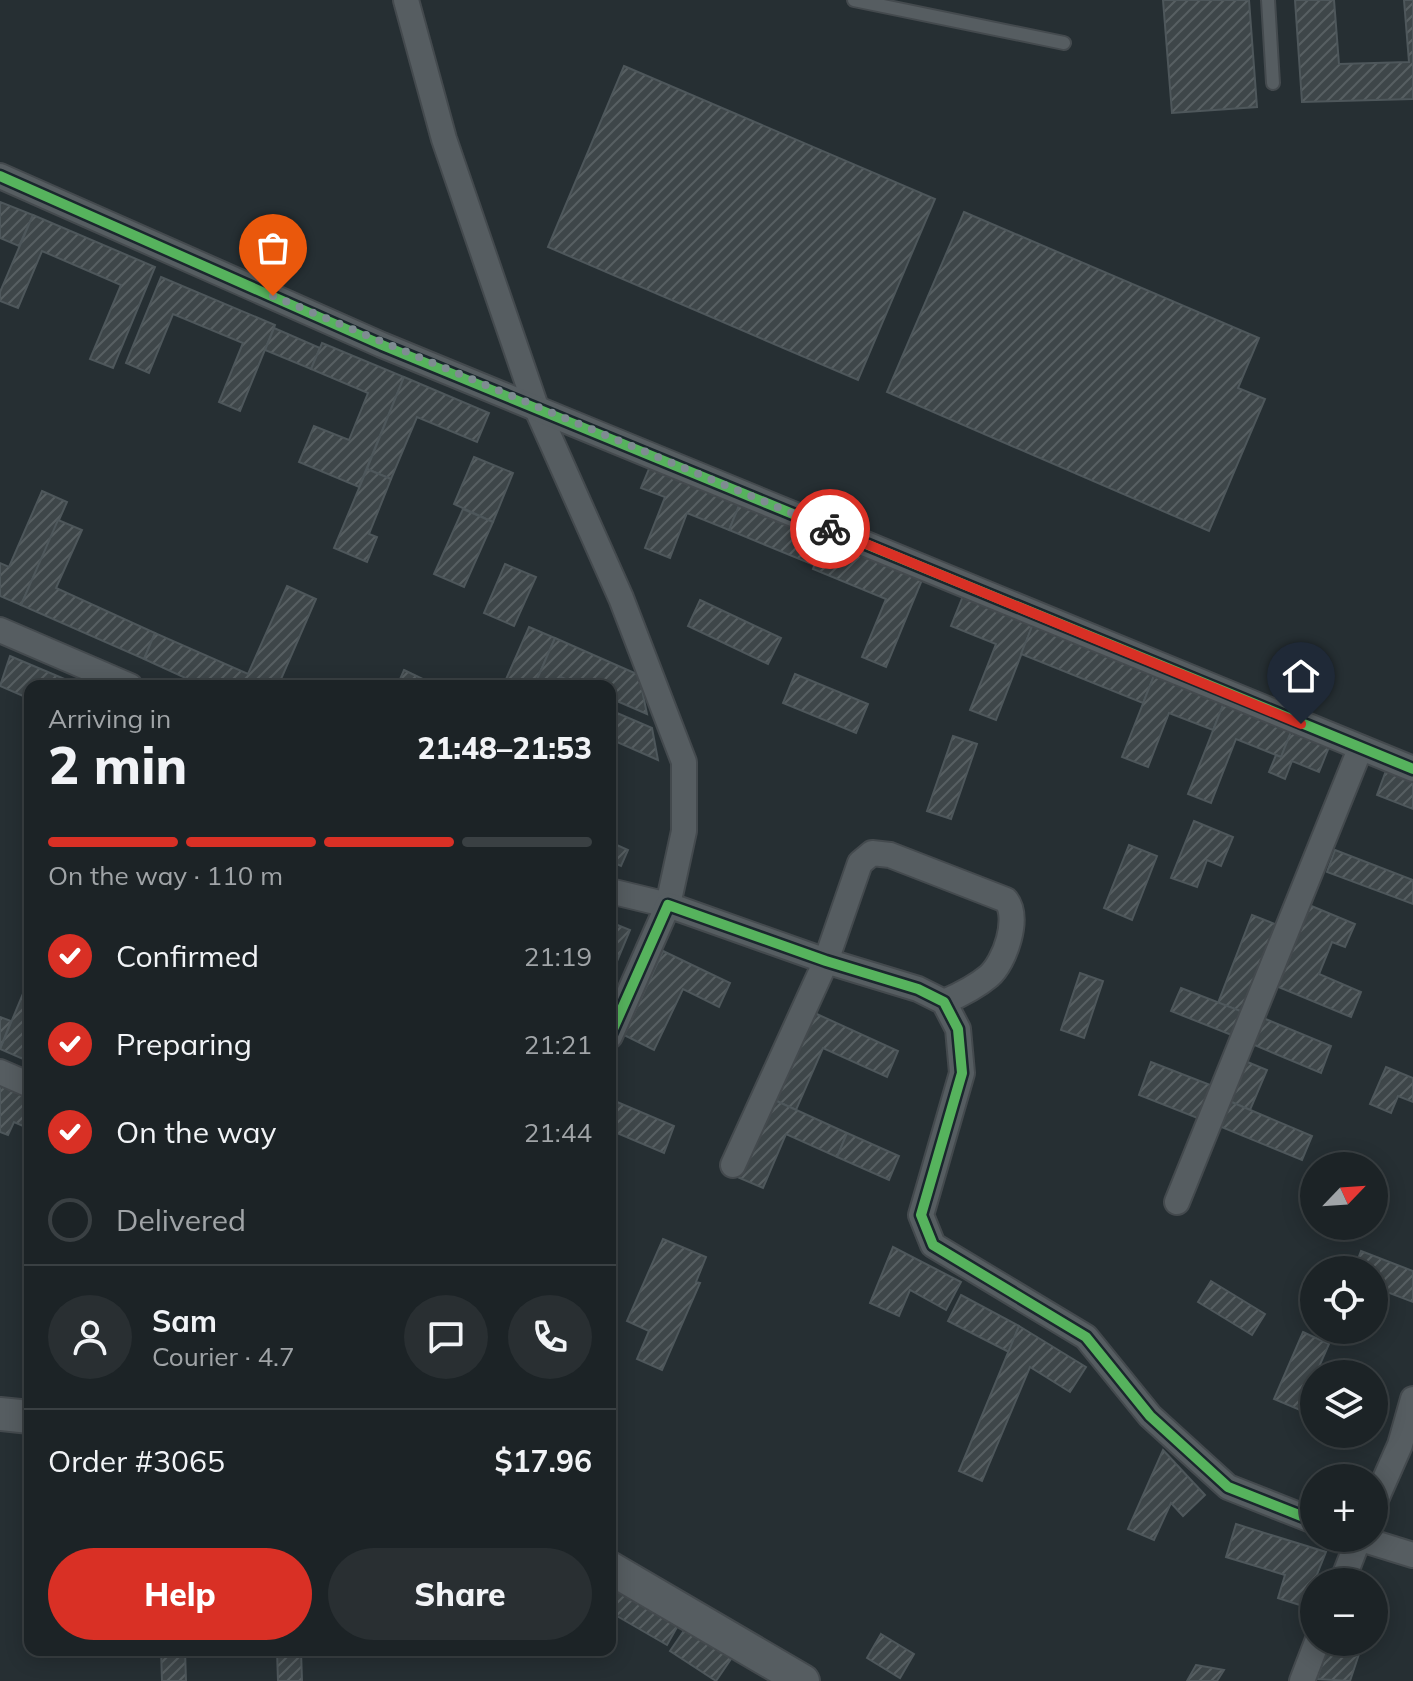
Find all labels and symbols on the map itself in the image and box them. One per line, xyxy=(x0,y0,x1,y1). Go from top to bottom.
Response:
pin xyxy=(239,214,307,296)
courier xyxy=(790,489,870,569)
pin xyxy=(1267,642,1335,724)
north arrow xyxy=(1300,1152,1388,1240)

